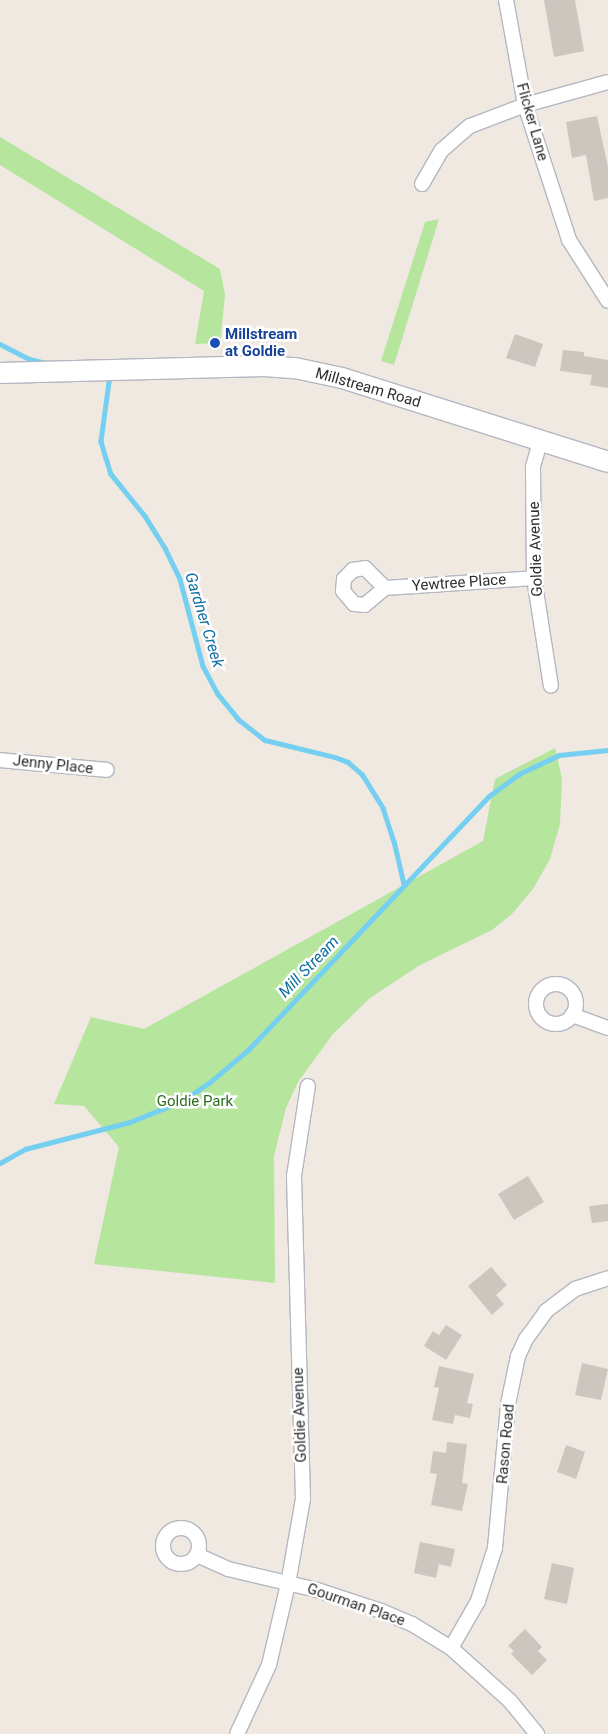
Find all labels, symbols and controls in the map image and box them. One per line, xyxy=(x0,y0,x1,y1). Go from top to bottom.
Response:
street label: Flicker Lane xyxy=(512,81,552,163)
place label: Millstream at Goldie xyxy=(225,325,297,360)
marker: Millstream at Goldie xyxy=(209,337,221,349)
street label: Millstream Road xyxy=(313,364,423,412)
street label: Goldie Avenue xyxy=(525,501,547,597)
water label: Gardner Creek xyxy=(180,570,228,670)
street label: Yewtree Place xyxy=(411,571,507,595)
street label: Jenny Place xyxy=(12,752,94,778)
water label: Mill Stream xyxy=(275,932,343,1002)
park label: Goldie Park xyxy=(157,1093,233,1111)
street label: Goldie Avenue xyxy=(289,1367,311,1463)
street label: Rason Road xyxy=(494,1403,518,1485)
street label: Gourman Place xyxy=(305,1580,407,1630)

